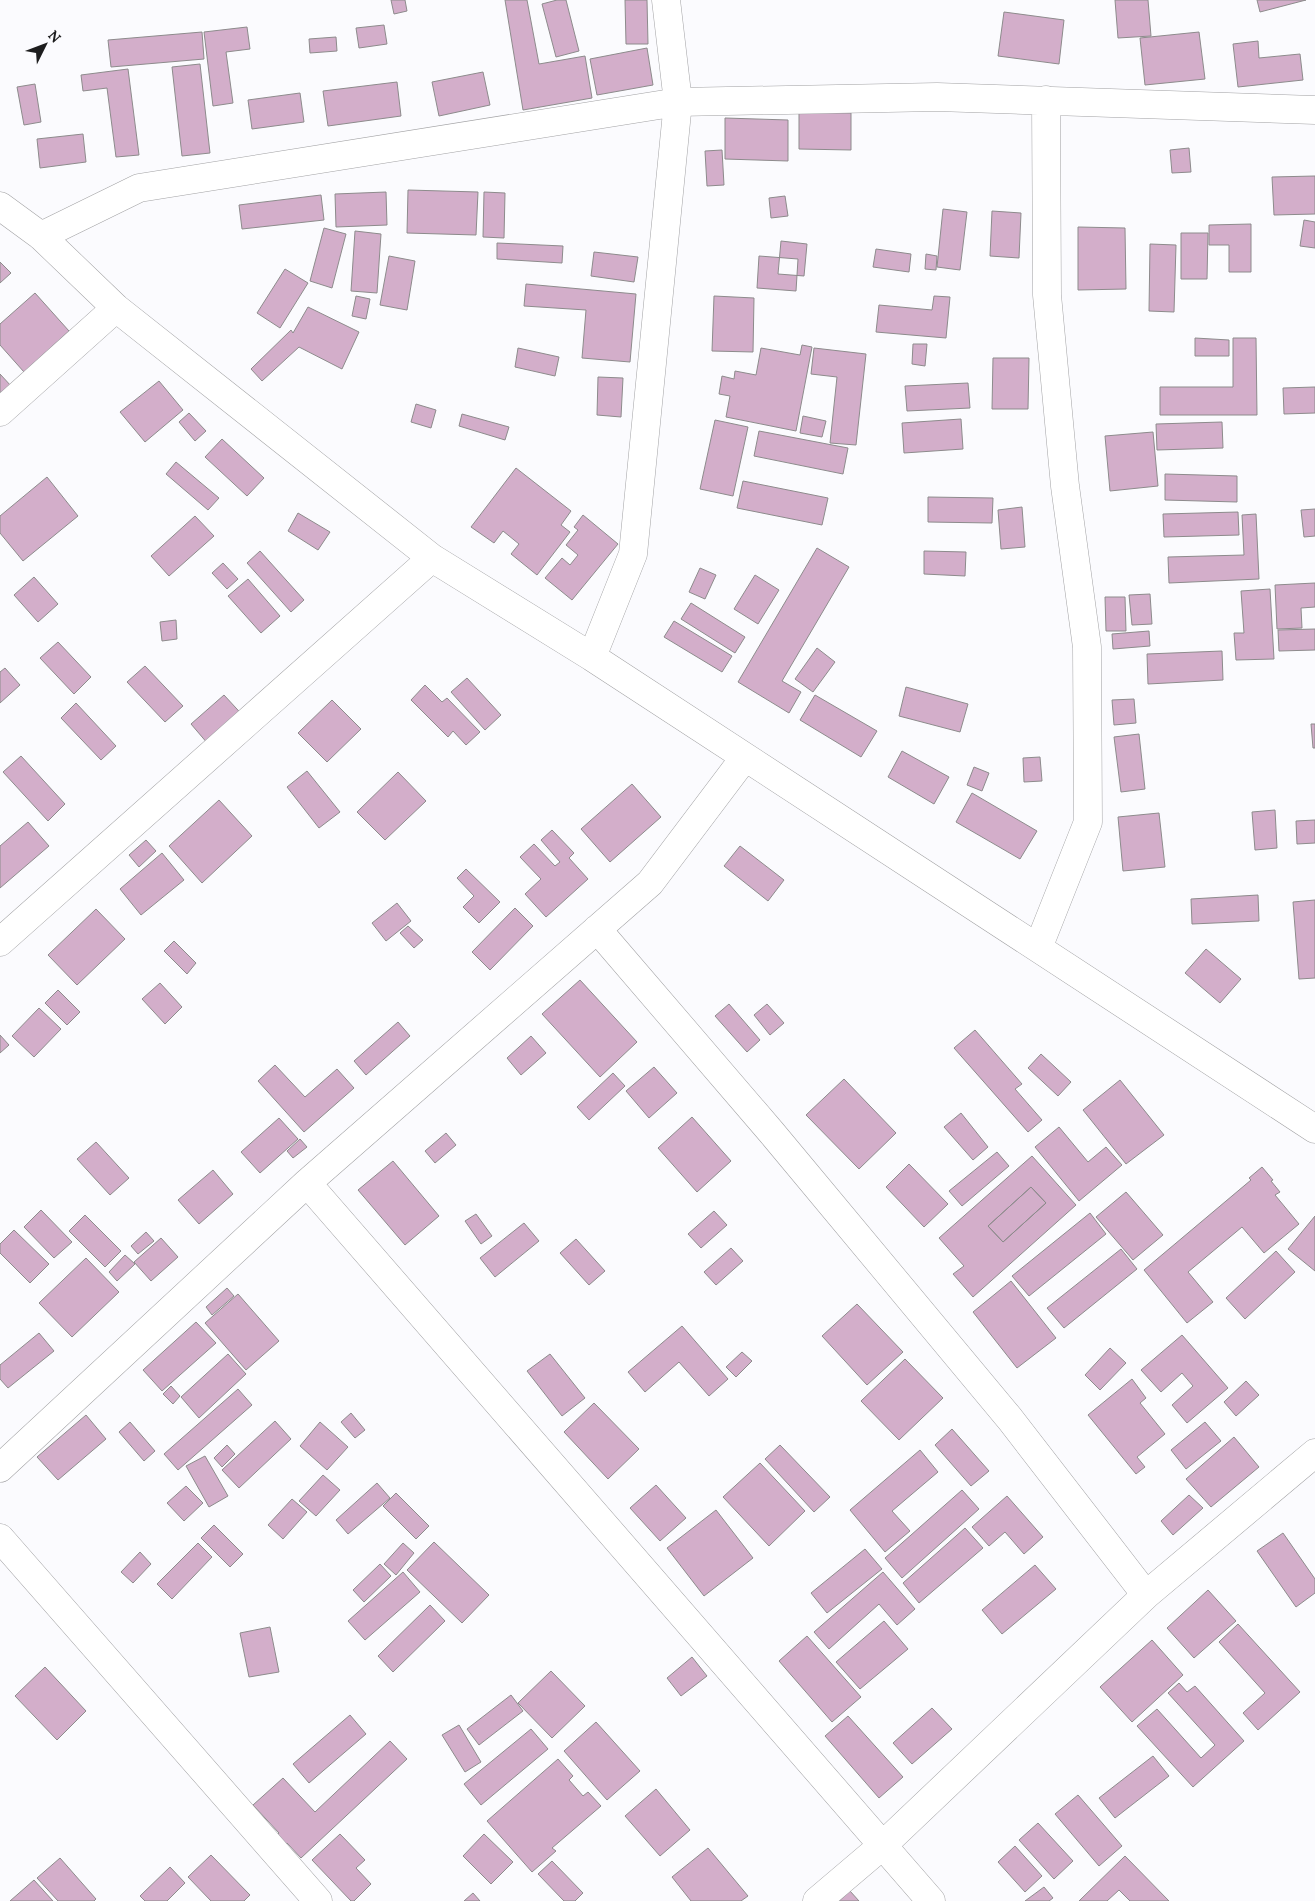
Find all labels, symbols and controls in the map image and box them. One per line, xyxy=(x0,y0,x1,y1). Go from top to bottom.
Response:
north arrow xyxy=(20,20,70,70)
text: N xyxy=(44,26,65,46)

